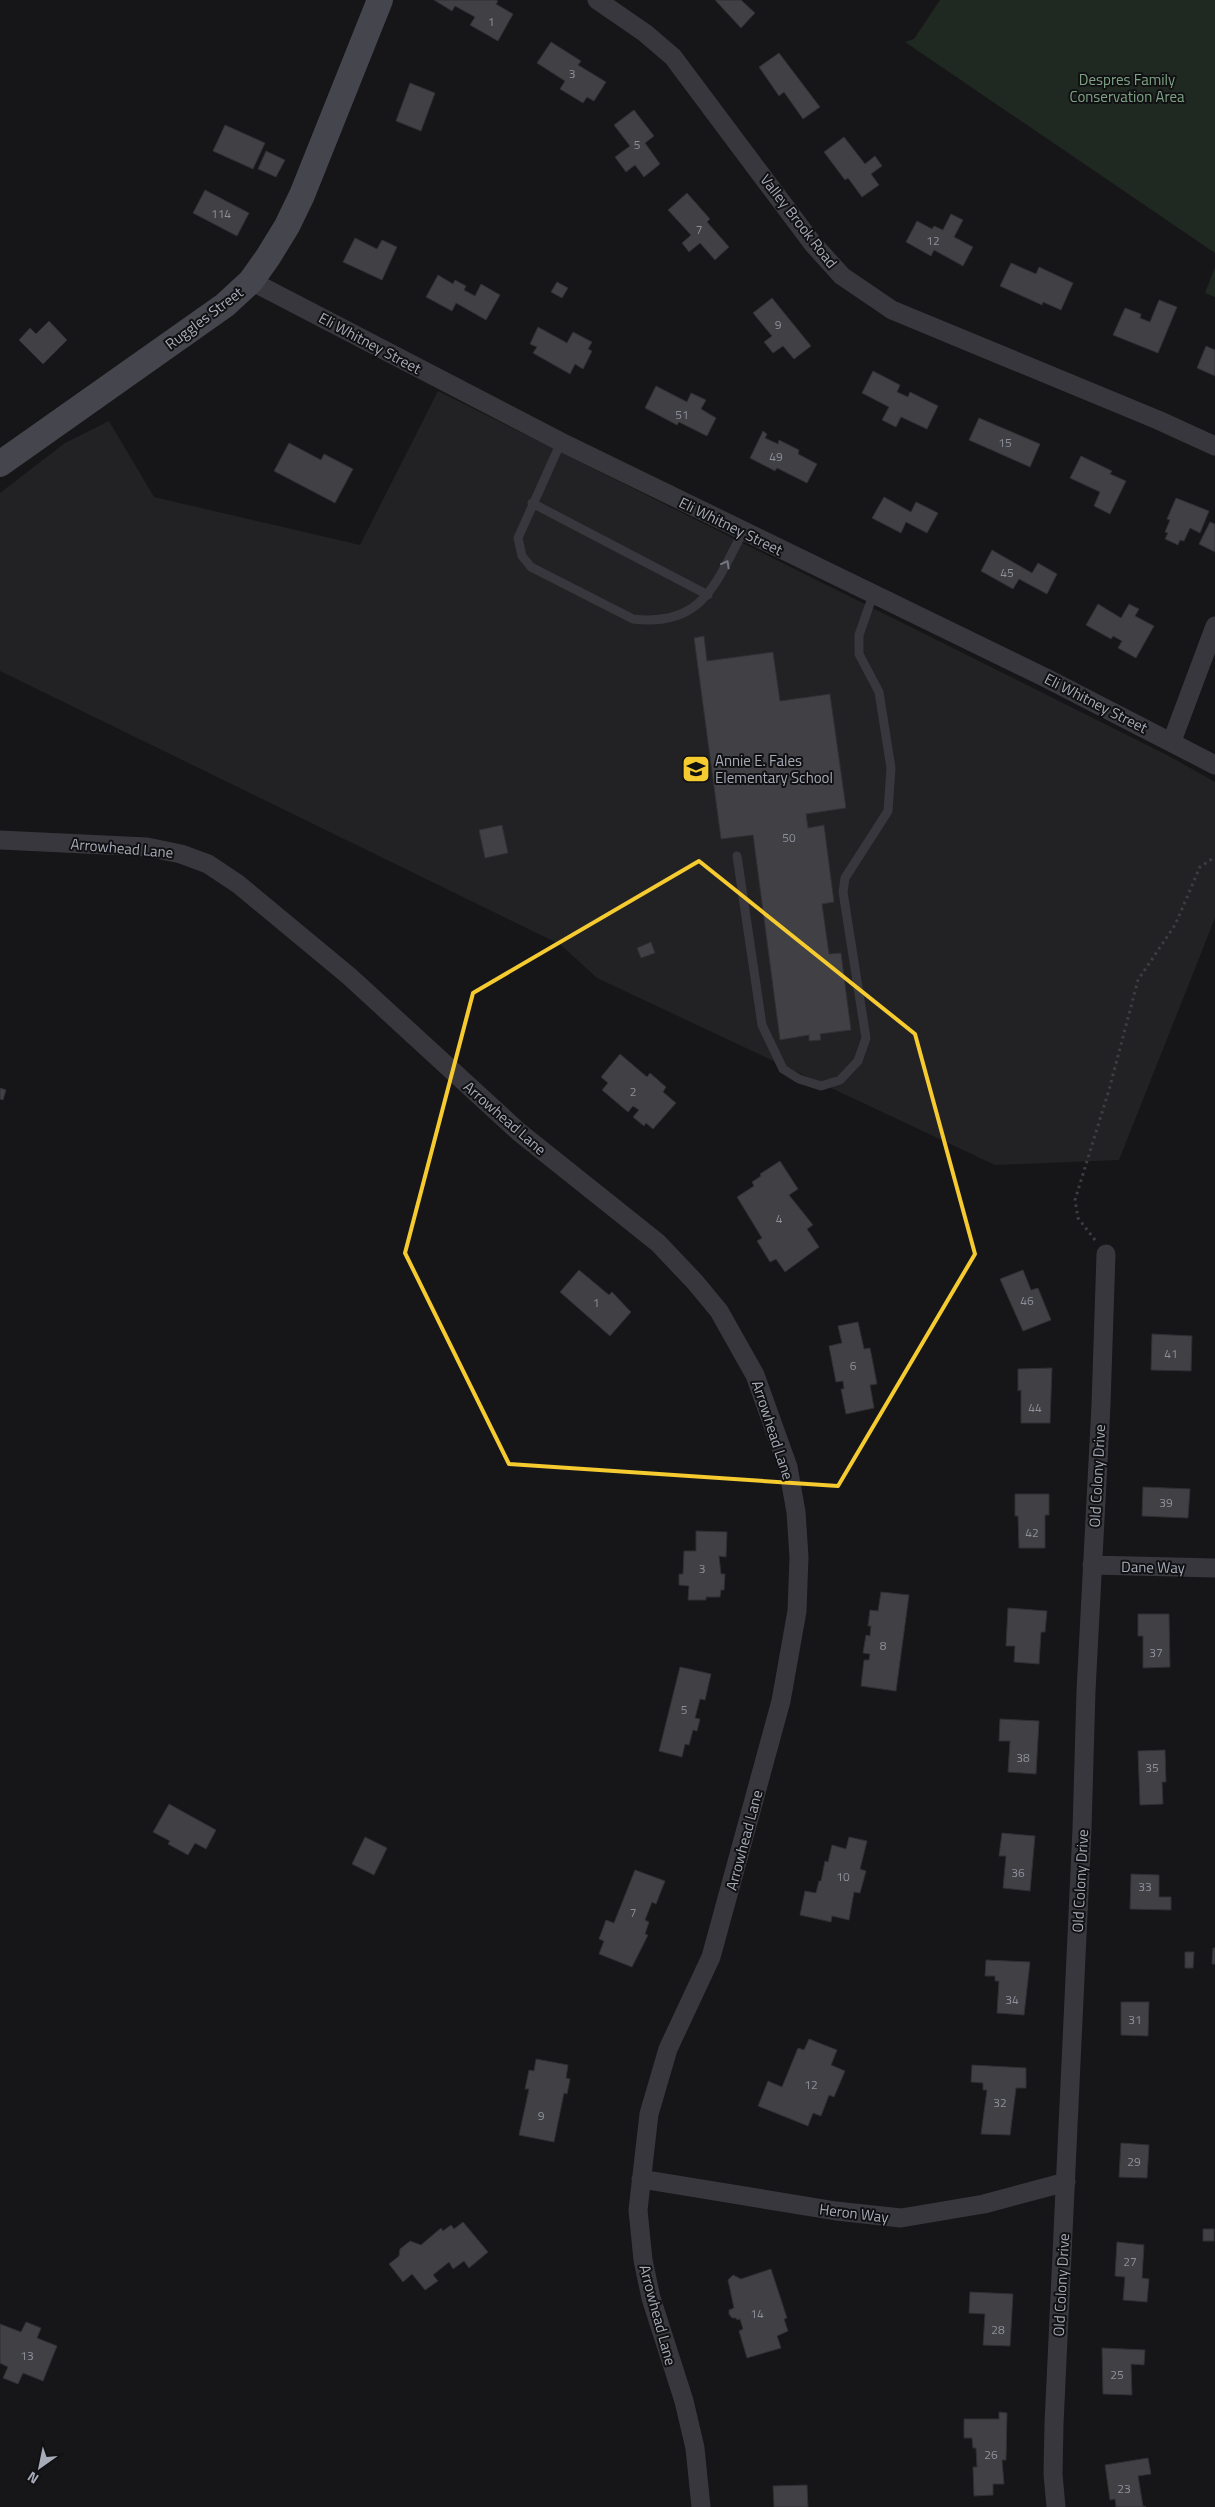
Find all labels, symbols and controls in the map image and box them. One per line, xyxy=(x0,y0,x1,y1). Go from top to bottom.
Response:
house number: 1 xyxy=(488,12,494,31)
house number: 3 xyxy=(569,64,575,83)
park label: Despres Family Conservation Area xyxy=(1069,68,1185,108)
house number: 5 xyxy=(634,135,641,154)
street label: Valley Brook Road xyxy=(755,169,843,273)
house number: 114 xyxy=(211,204,231,223)
house number: 7 xyxy=(696,220,702,239)
house number: 12 xyxy=(926,231,940,250)
street label: Ruggles Street xyxy=(160,281,248,355)
street label: Eli Whitney Street xyxy=(315,306,426,380)
house number: 9 xyxy=(775,315,782,334)
house number: 51 xyxy=(675,405,689,424)
house number: 15 xyxy=(998,433,1012,452)
house number: 49 xyxy=(769,447,783,466)
street label: Eli Whitney Street xyxy=(675,491,787,561)
one-way arrow xyxy=(720,560,730,569)
house number: 45 xyxy=(1000,563,1014,582)
street label: Eli Whitney Street xyxy=(1040,667,1152,739)
place label: Annie E. Fales Elementary School xyxy=(715,749,833,789)
school or university icon: Annie E. Fales Elementary School xyxy=(681,754,711,784)
house number: 50 xyxy=(782,828,796,847)
street label: Arrowhead Lane xyxy=(70,832,174,864)
street label: Arrowhead Lane xyxy=(459,1075,551,1161)
house number: 2 xyxy=(630,1082,636,1101)
house number: 4 xyxy=(776,1209,783,1228)
house number: 46 xyxy=(1020,1291,1034,1310)
house number: 1 xyxy=(593,1293,599,1312)
house number: 41 xyxy=(1164,1344,1178,1363)
house number: 6 xyxy=(850,1356,857,1375)
street label: Arrowhead Lane xyxy=(746,1377,800,1483)
house number: 44 xyxy=(1028,1398,1042,1417)
street label: Old Colony Drive xyxy=(1083,1424,1111,1528)
house number: 39 xyxy=(1159,1493,1173,1512)
house number: 42 xyxy=(1025,1523,1039,1542)
street label: Dane Way xyxy=(1121,1555,1185,1579)
house number: 3 xyxy=(699,1559,705,1578)
house number: 8 xyxy=(880,1636,887,1655)
house number: 37 xyxy=(1149,1643,1163,1662)
house number: 5 xyxy=(681,1700,688,1719)
house number: 38 xyxy=(1016,1748,1030,1767)
house number: 35 xyxy=(1145,1758,1159,1777)
street label: Arrowhead Lane xyxy=(720,1787,768,1893)
street label: Old Colony Drive xyxy=(1066,1829,1094,1933)
house number: 36 xyxy=(1011,1863,1025,1882)
house number: 10 xyxy=(836,1867,850,1886)
house number: 33 xyxy=(1138,1877,1152,1896)
house number: 7 xyxy=(630,1903,636,1922)
house number: 34 xyxy=(1005,1990,1019,2009)
house number: 31 xyxy=(1128,2010,1142,2029)
house number: 12 xyxy=(804,2075,818,2094)
house number: 32 xyxy=(993,2093,1007,2112)
house number: 9 xyxy=(538,2106,545,2125)
house number: 29 xyxy=(1127,2152,1141,2171)
street label: Heron Way xyxy=(818,2197,890,2229)
street label: Old Colony Drive xyxy=(1047,2233,1075,2337)
house number: 27 xyxy=(1123,2252,1137,2271)
street label: Arrowhead Lane xyxy=(634,2262,682,2368)
house number: 14 xyxy=(750,2304,764,2323)
house number: 28 xyxy=(991,2320,1005,2339)
house number: 13 xyxy=(20,2346,34,2365)
house number: 25 xyxy=(1110,2365,1124,2384)
north arrow xyxy=(15,2442,65,2492)
house number: 26 xyxy=(984,2445,998,2464)
text: N xyxy=(23,2467,42,2490)
house number: 23 xyxy=(1117,2479,1131,2498)

